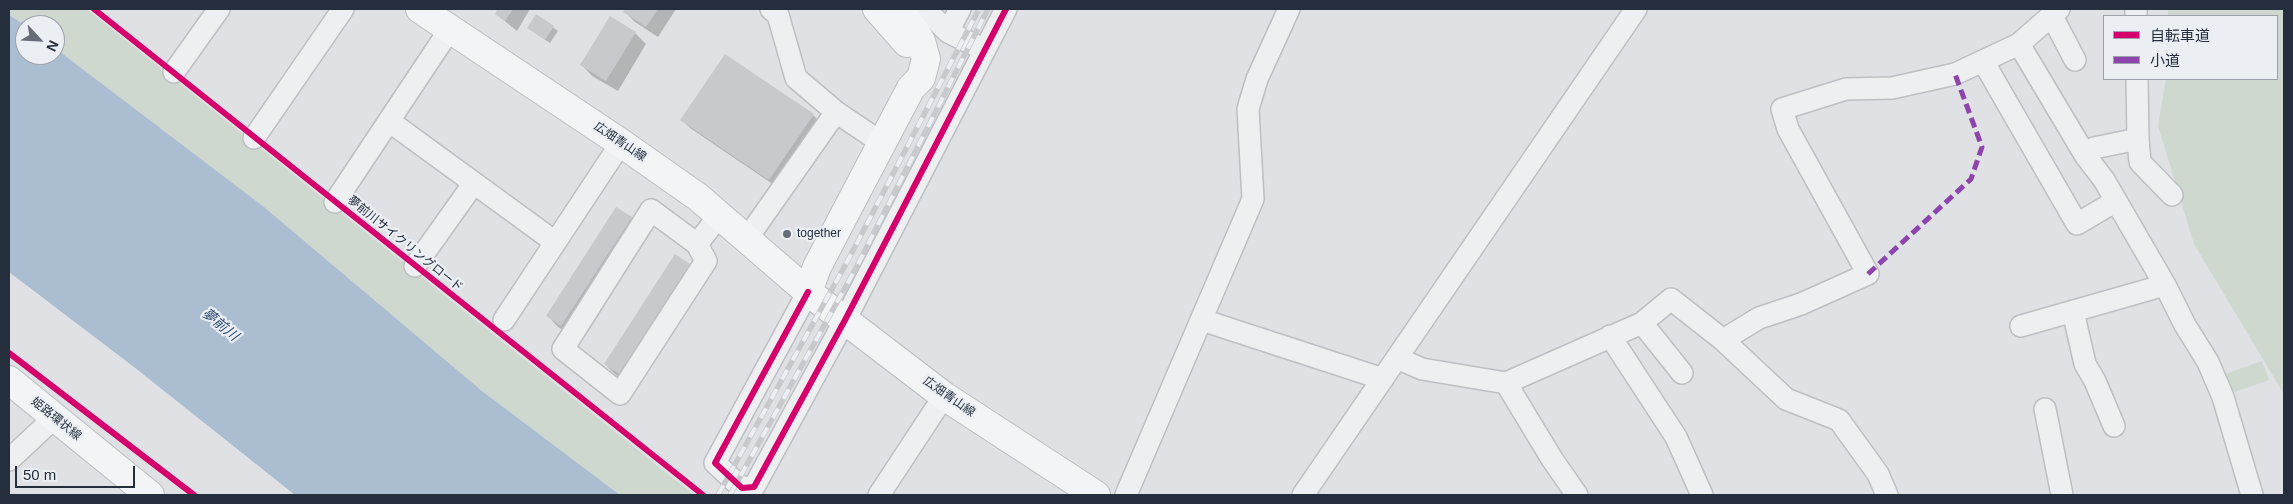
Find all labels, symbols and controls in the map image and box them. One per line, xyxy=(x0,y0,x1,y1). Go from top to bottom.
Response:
north arrow xyxy=(15,15,65,65)
legend xyxy=(2103,15,2278,80)
text: 自転車道 xyxy=(2150,27,2210,44)
text: N xyxy=(43,38,62,54)
text: 小道 xyxy=(2150,52,2180,69)
street label: 広畑青山線 xyxy=(591,119,649,165)
street label: 夢前川サイクリングロード xyxy=(345,193,465,295)
place label: together xyxy=(797,227,841,241)
marker: together xyxy=(781,228,793,240)
water label: 夢前川 xyxy=(198,305,242,345)
street label: 広畑青山線 xyxy=(920,374,978,420)
street label: 姫路環状線 xyxy=(28,395,84,443)
scale bar xyxy=(18,456,138,488)
text: 50 m xyxy=(23,466,56,483)

